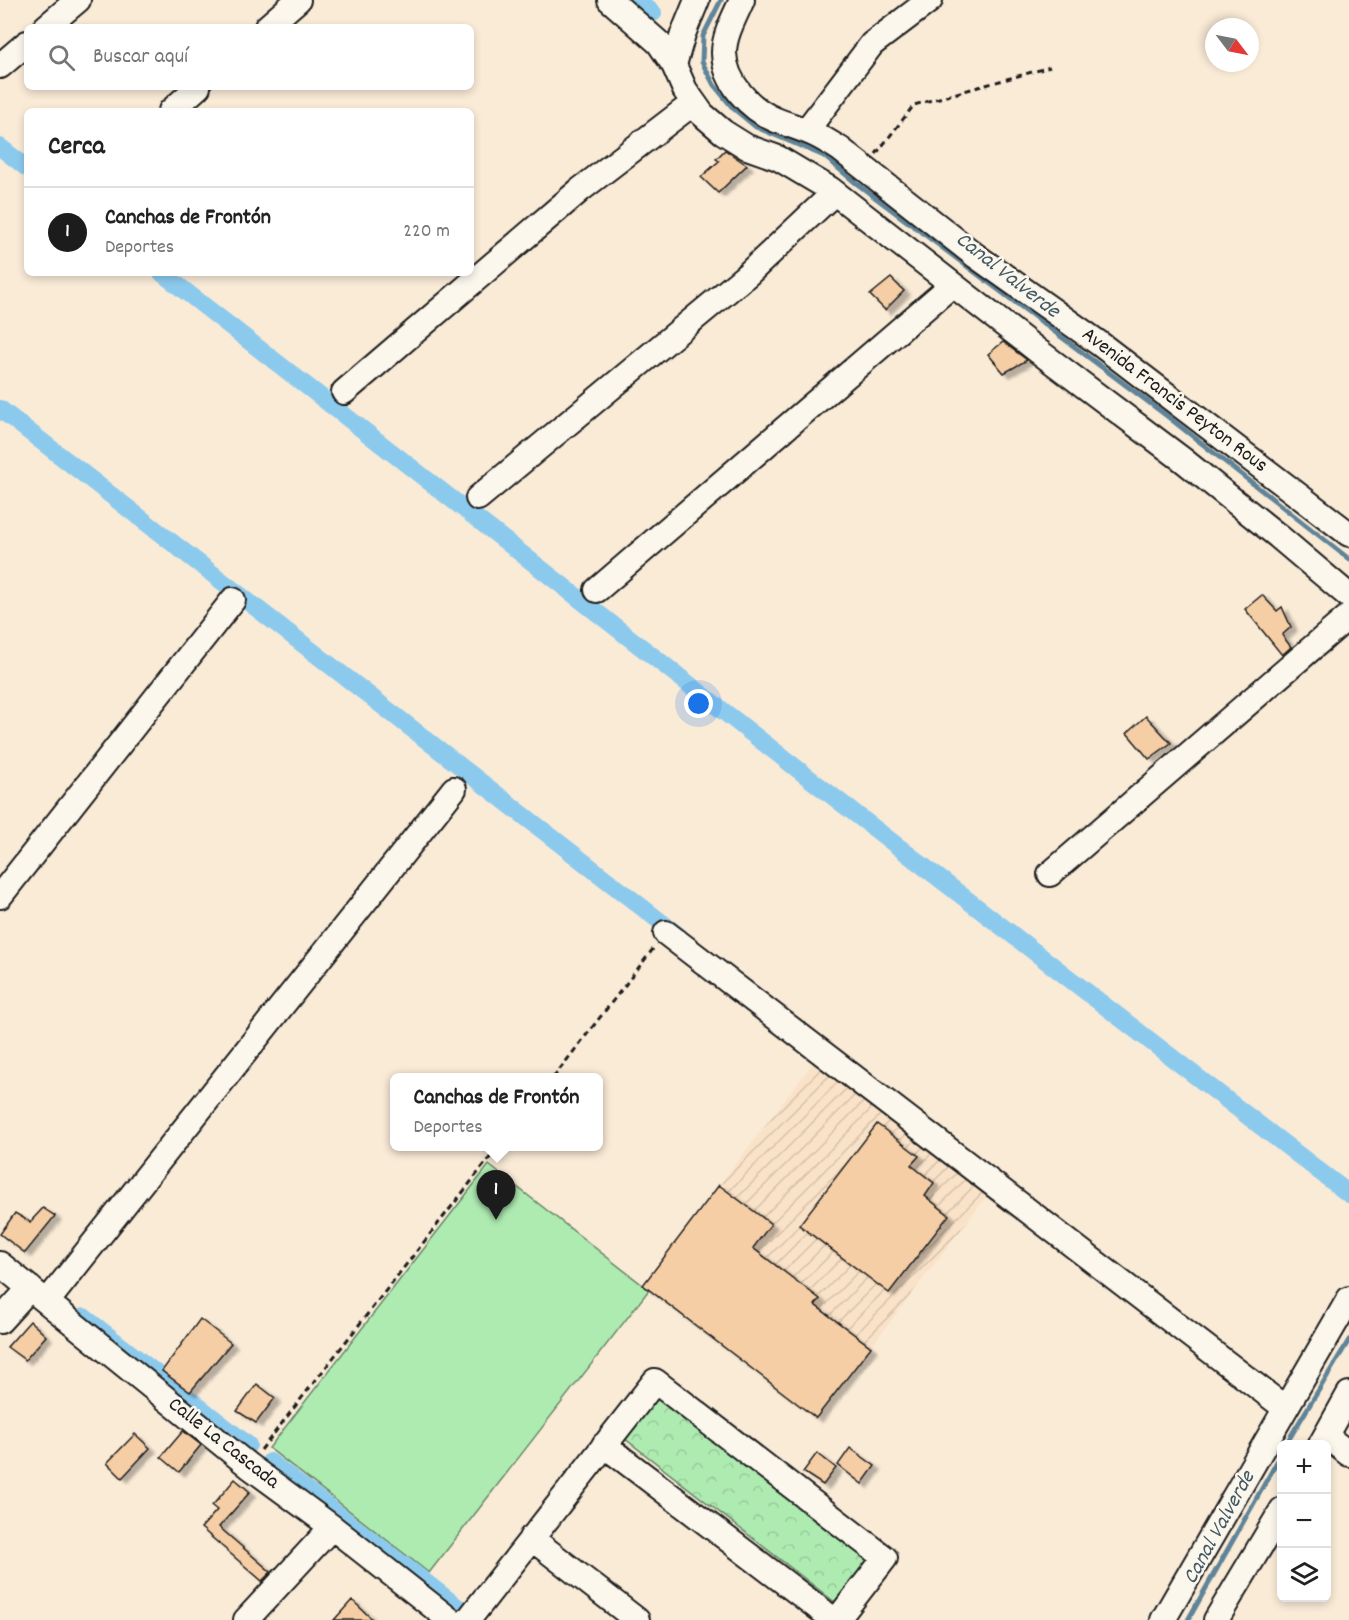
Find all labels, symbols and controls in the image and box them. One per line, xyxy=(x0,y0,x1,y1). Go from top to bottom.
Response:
north arrow xyxy=(1205,18,1259,72)
search box xyxy=(24,24,474,90)
icon: search xyxy=(45,41,78,74)
text: Buscar aquí xyxy=(93,42,188,73)
text: Cerca xyxy=(48,129,105,166)
text: Canchas de Frontón xyxy=(105,203,271,234)
text: 1 xyxy=(65,218,70,246)
text: 220 m xyxy=(403,218,450,246)
water label: Canal Valverde xyxy=(948,225,1067,328)
text: Deportes xyxy=(105,234,174,262)
street label: Avenida Francis Peyton Rous xyxy=(1075,321,1273,481)
your location xyxy=(684,689,713,718)
popup xyxy=(390,1073,603,1151)
text: Canchas de Frontón xyxy=(414,1083,579,1114)
text: Deportes xyxy=(414,1114,483,1142)
pin: 1 xyxy=(476,1170,516,1220)
street label: Calle La Cascada xyxy=(161,1391,286,1498)
map controls xyxy=(1277,1440,1331,1602)
button: + xyxy=(1277,1440,1331,1494)
water label: Canal Valverde xyxy=(1176,1465,1265,1590)
button: − xyxy=(1277,1494,1331,1548)
button: layers xyxy=(1277,1548,1331,1602)

